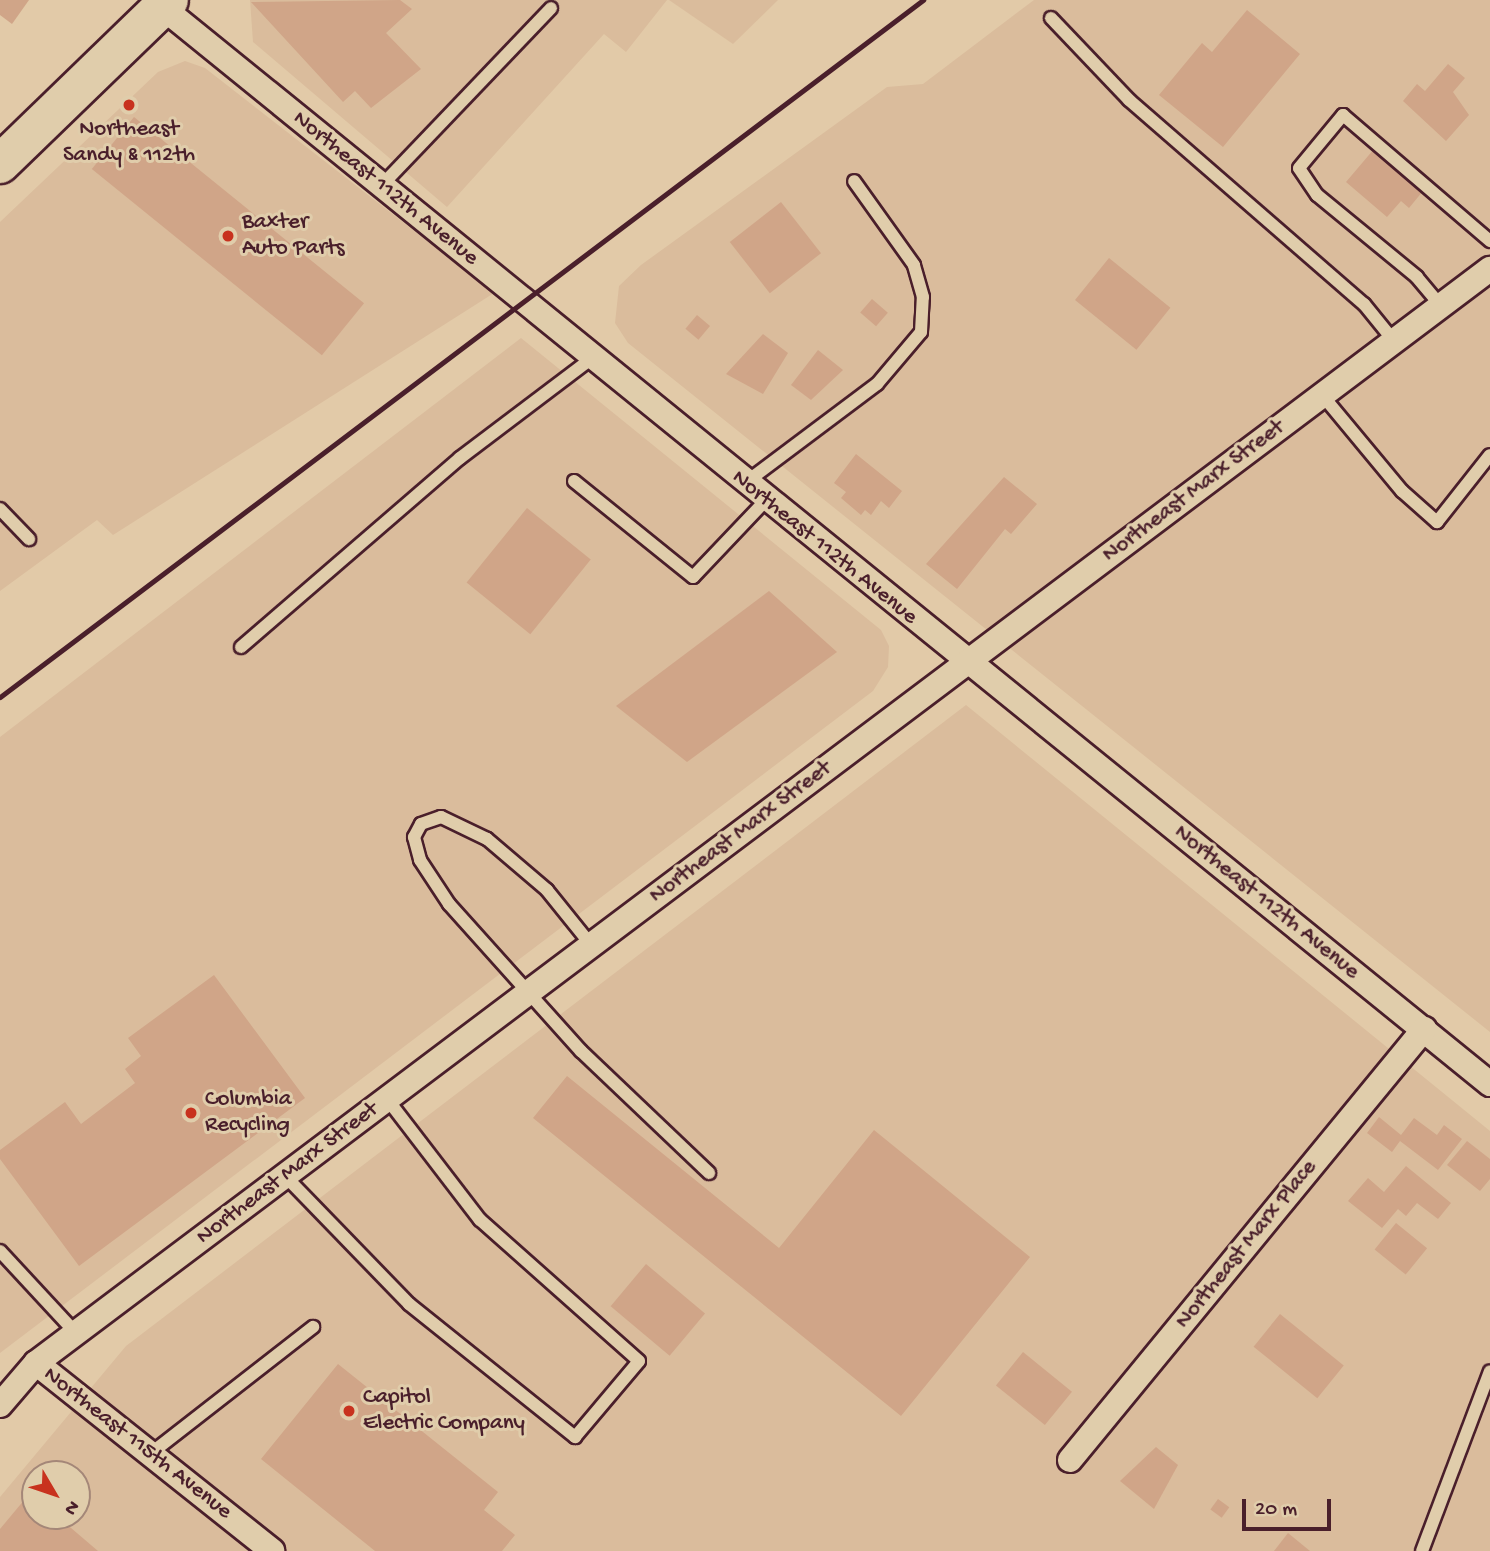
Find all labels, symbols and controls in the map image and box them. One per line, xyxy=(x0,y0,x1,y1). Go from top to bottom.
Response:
marker: Northeast Sandy & 112th xyxy=(121,97,137,113)
street label: Northeast 112th Avenue xyxy=(287,106,483,272)
place label: Northeast Sandy & 112th xyxy=(63,116,195,170)
place label: Baxter Auto Parts xyxy=(242,209,345,263)
marker: Baxter Auto Parts xyxy=(220,228,236,244)
street label: Northeast Marx Street xyxy=(1098,415,1290,569)
street label: Northeast 112th Avenue xyxy=(726,465,922,631)
street label: Northeast Marx Street xyxy=(645,756,837,910)
street label: Northeast 112th Avenue xyxy=(1168,820,1364,986)
place label: Columbia Recycling xyxy=(205,1086,291,1140)
street label: Northeast Marx Street xyxy=(192,1097,384,1251)
marker: Columbia Recycling xyxy=(183,1105,199,1121)
street label: Northeast Marx Place xyxy=(1170,1155,1324,1335)
street label: Northeast 115th Avenue xyxy=(37,1362,237,1526)
place label: Capitol Electric Company xyxy=(363,1384,525,1438)
marker: Capitol Electric Company xyxy=(341,1403,357,1419)
north arrow xyxy=(21,1460,91,1530)
scale bar xyxy=(1245,1484,1334,1528)
text: 20 m xyxy=(1255,1498,1297,1523)

